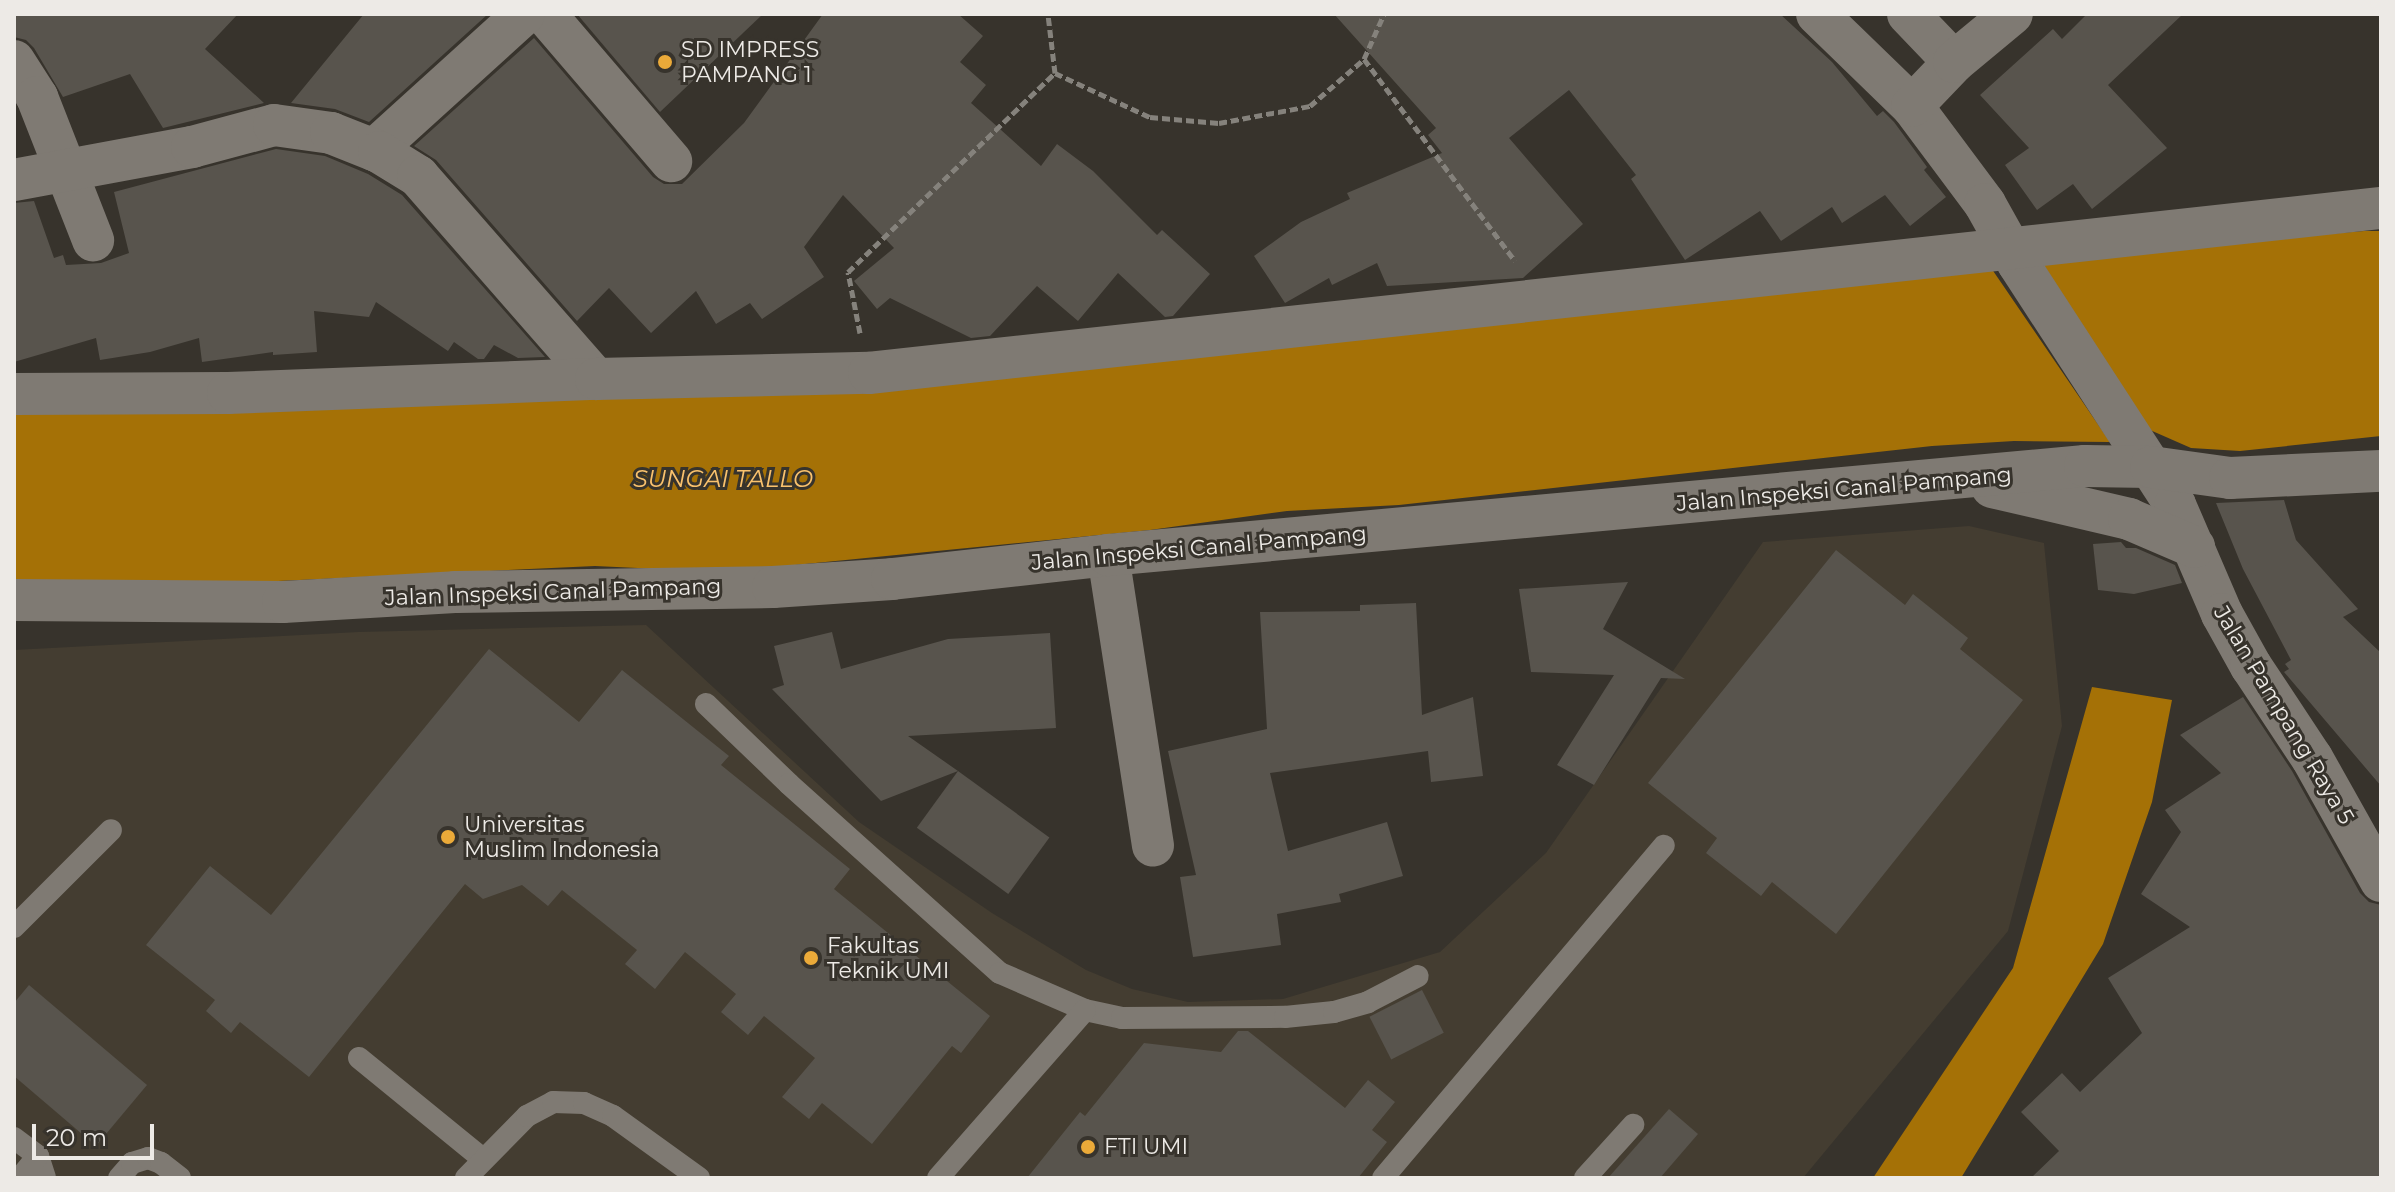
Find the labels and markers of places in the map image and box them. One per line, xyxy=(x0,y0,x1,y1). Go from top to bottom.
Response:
place label: SD IMPRESS PAMPANG 1 xyxy=(681,36,819,88)
marker: SD IMPRESS PAMPANG 1 xyxy=(656,53,674,71)
place label: Universitas Muslim Indonesia xyxy=(464,811,659,862)
marker: Universitas Muslim Indonesia xyxy=(439,828,457,846)
place label: Fakultas Teknik UMI xyxy=(827,932,949,984)
marker: Fakultas Teknik UMI xyxy=(802,949,820,967)
place label: FTI UMI xyxy=(1104,1134,1188,1160)
marker: FTI UMI xyxy=(1079,1138,1097,1156)

